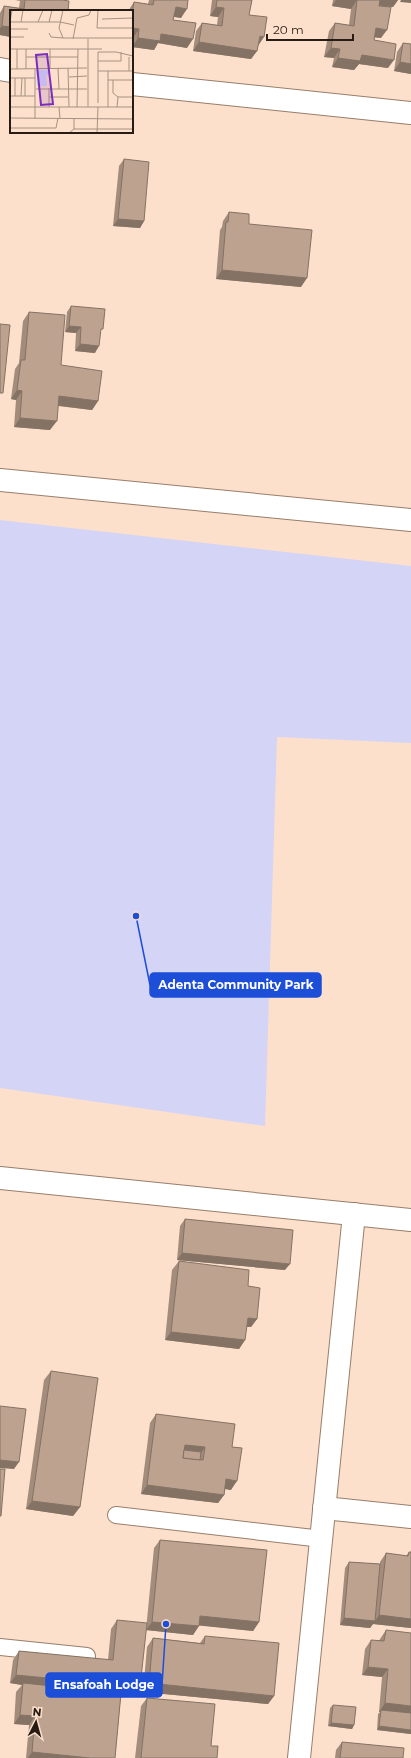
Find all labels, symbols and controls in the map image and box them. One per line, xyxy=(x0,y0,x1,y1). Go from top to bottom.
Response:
inset map xyxy=(10,10,133,133)
scale bar xyxy=(267,16,353,42)
text: 20 m xyxy=(273,22,304,37)
callout: Adenta Community Park xyxy=(150,973,321,997)
text: Adenta Community Park xyxy=(157,977,314,992)
callout: Ensafoah Lodge xyxy=(46,1673,162,1697)
text: Ensafoah Lodge xyxy=(54,1677,155,1692)
north arrow xyxy=(16,1702,56,1742)
text: N xyxy=(32,1705,42,1719)

